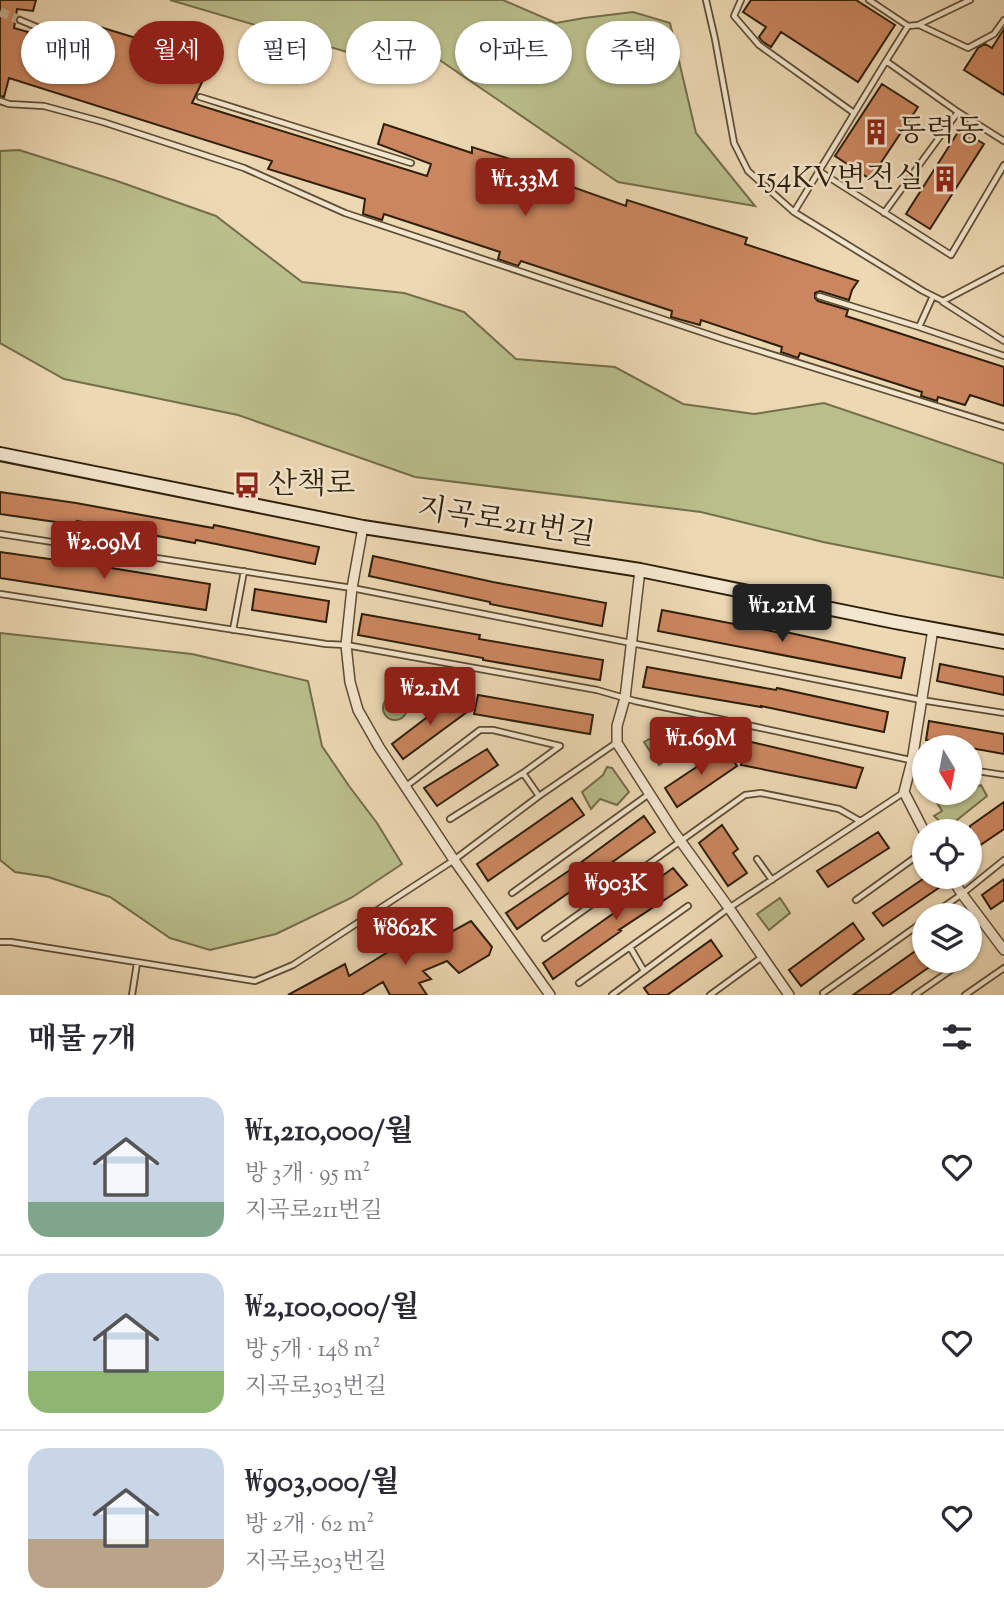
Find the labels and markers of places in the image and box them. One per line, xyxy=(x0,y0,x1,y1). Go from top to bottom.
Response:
place label: 동력동 xyxy=(897,111,984,154)
building icon: 동력동 xyxy=(861,117,891,147)
pin: ₩1.33M xyxy=(468,158,582,218)
place label: 154KV변전실 xyxy=(756,158,924,201)
building icon: 154KV변전실 xyxy=(930,164,960,194)
place label: 산책로 xyxy=(268,464,355,507)
bus stop icon: 산책로 xyxy=(232,470,262,500)
pin: ₩2.09M xyxy=(47,522,161,581)
pin: ₩1.21M xyxy=(725,584,839,644)
pin: ₩2.1M xyxy=(381,668,479,727)
pin: ₩1.69M xyxy=(644,718,758,777)
pin: ₩903K xyxy=(567,862,665,922)
pin: ₩862K xyxy=(356,908,454,967)

